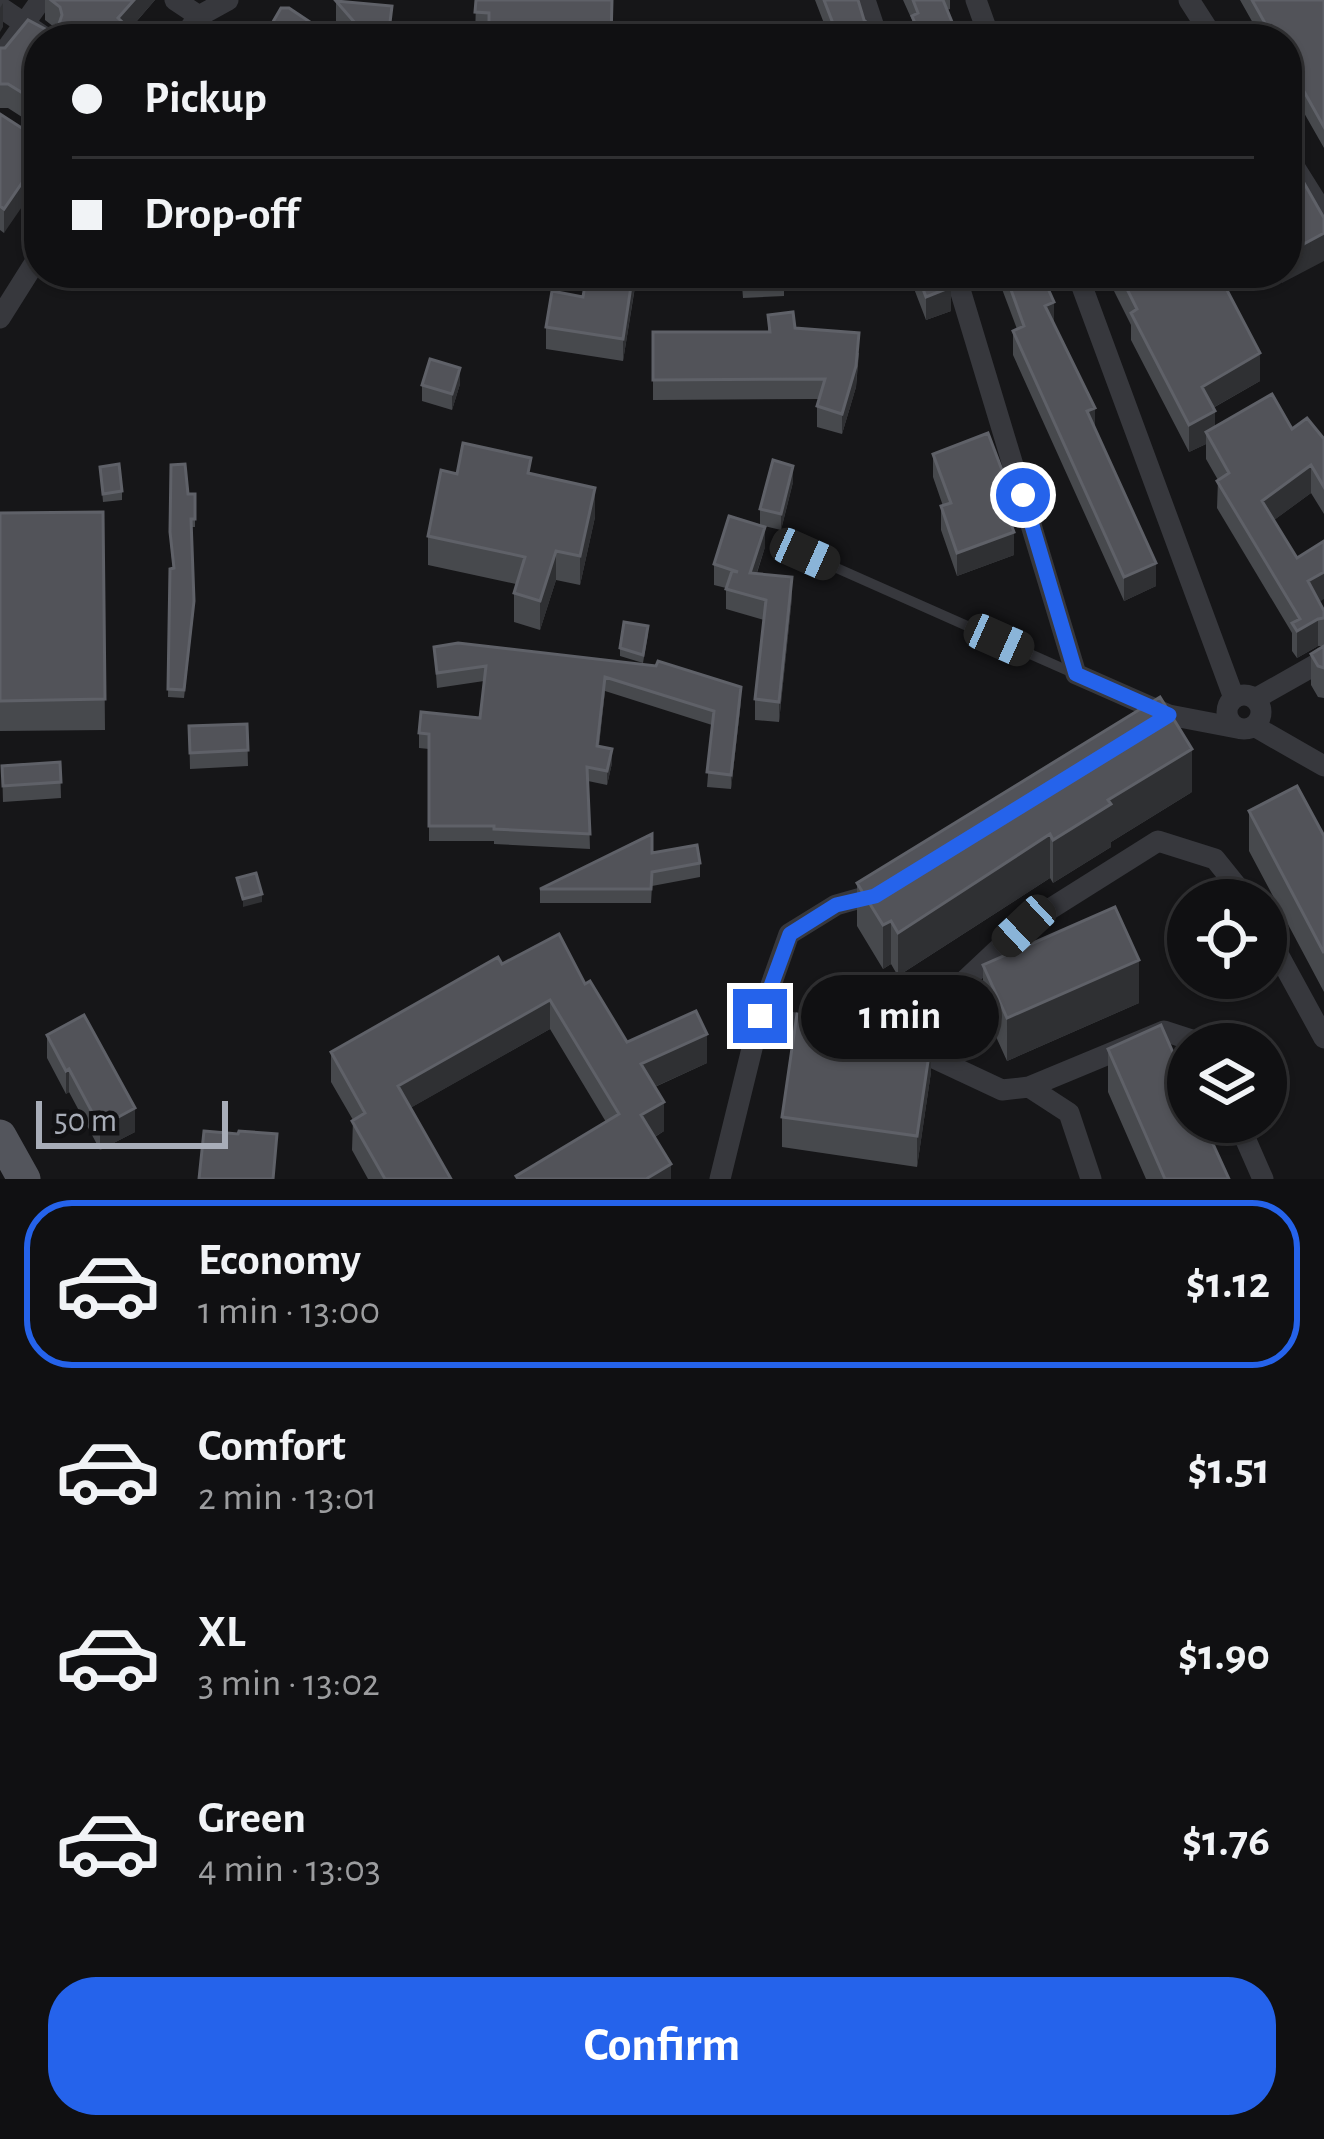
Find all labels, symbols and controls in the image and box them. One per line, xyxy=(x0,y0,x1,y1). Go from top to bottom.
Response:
text: Pickup xyxy=(144,76,267,121)
text: Drop-off xyxy=(144,192,299,237)
route start xyxy=(996,468,1050,522)
car xyxy=(765,523,845,585)
car xyxy=(959,609,1039,671)
map controls xyxy=(1167,879,1287,1143)
button: locate xyxy=(1167,879,1287,999)
car xyxy=(985,888,1063,964)
callout: 1 min xyxy=(802,974,1000,1058)
route end xyxy=(733,989,787,1043)
text: 1 min xyxy=(859,997,941,1036)
button: layers xyxy=(1167,1023,1287,1143)
scale bar xyxy=(36,1095,228,1148)
text: 50 m xyxy=(54,1105,117,1138)
icon: car xyxy=(54,1230,162,1338)
text: Economy xyxy=(198,1238,361,1283)
text: $1.12 xyxy=(1186,1261,1270,1306)
text: 1 min · 13:00 xyxy=(198,1292,380,1331)
icon: car xyxy=(54,1416,162,1524)
text: Comfort xyxy=(198,1424,346,1469)
text: $1.51 xyxy=(1188,1447,1270,1492)
text: 2 min · 13:01 xyxy=(198,1478,377,1517)
icon: car xyxy=(54,1602,162,1710)
text: XL xyxy=(198,1610,246,1655)
text: $1.90 xyxy=(1178,1633,1270,1678)
text: 3 min · 13:02 xyxy=(198,1664,380,1703)
icon: car xyxy=(54,1788,162,1896)
text: Green xyxy=(198,1796,306,1841)
text: $1.76 xyxy=(1182,1819,1270,1864)
text: 4 min · 13:03 xyxy=(198,1850,381,1889)
button: Confirm xyxy=(48,1977,1276,2115)

